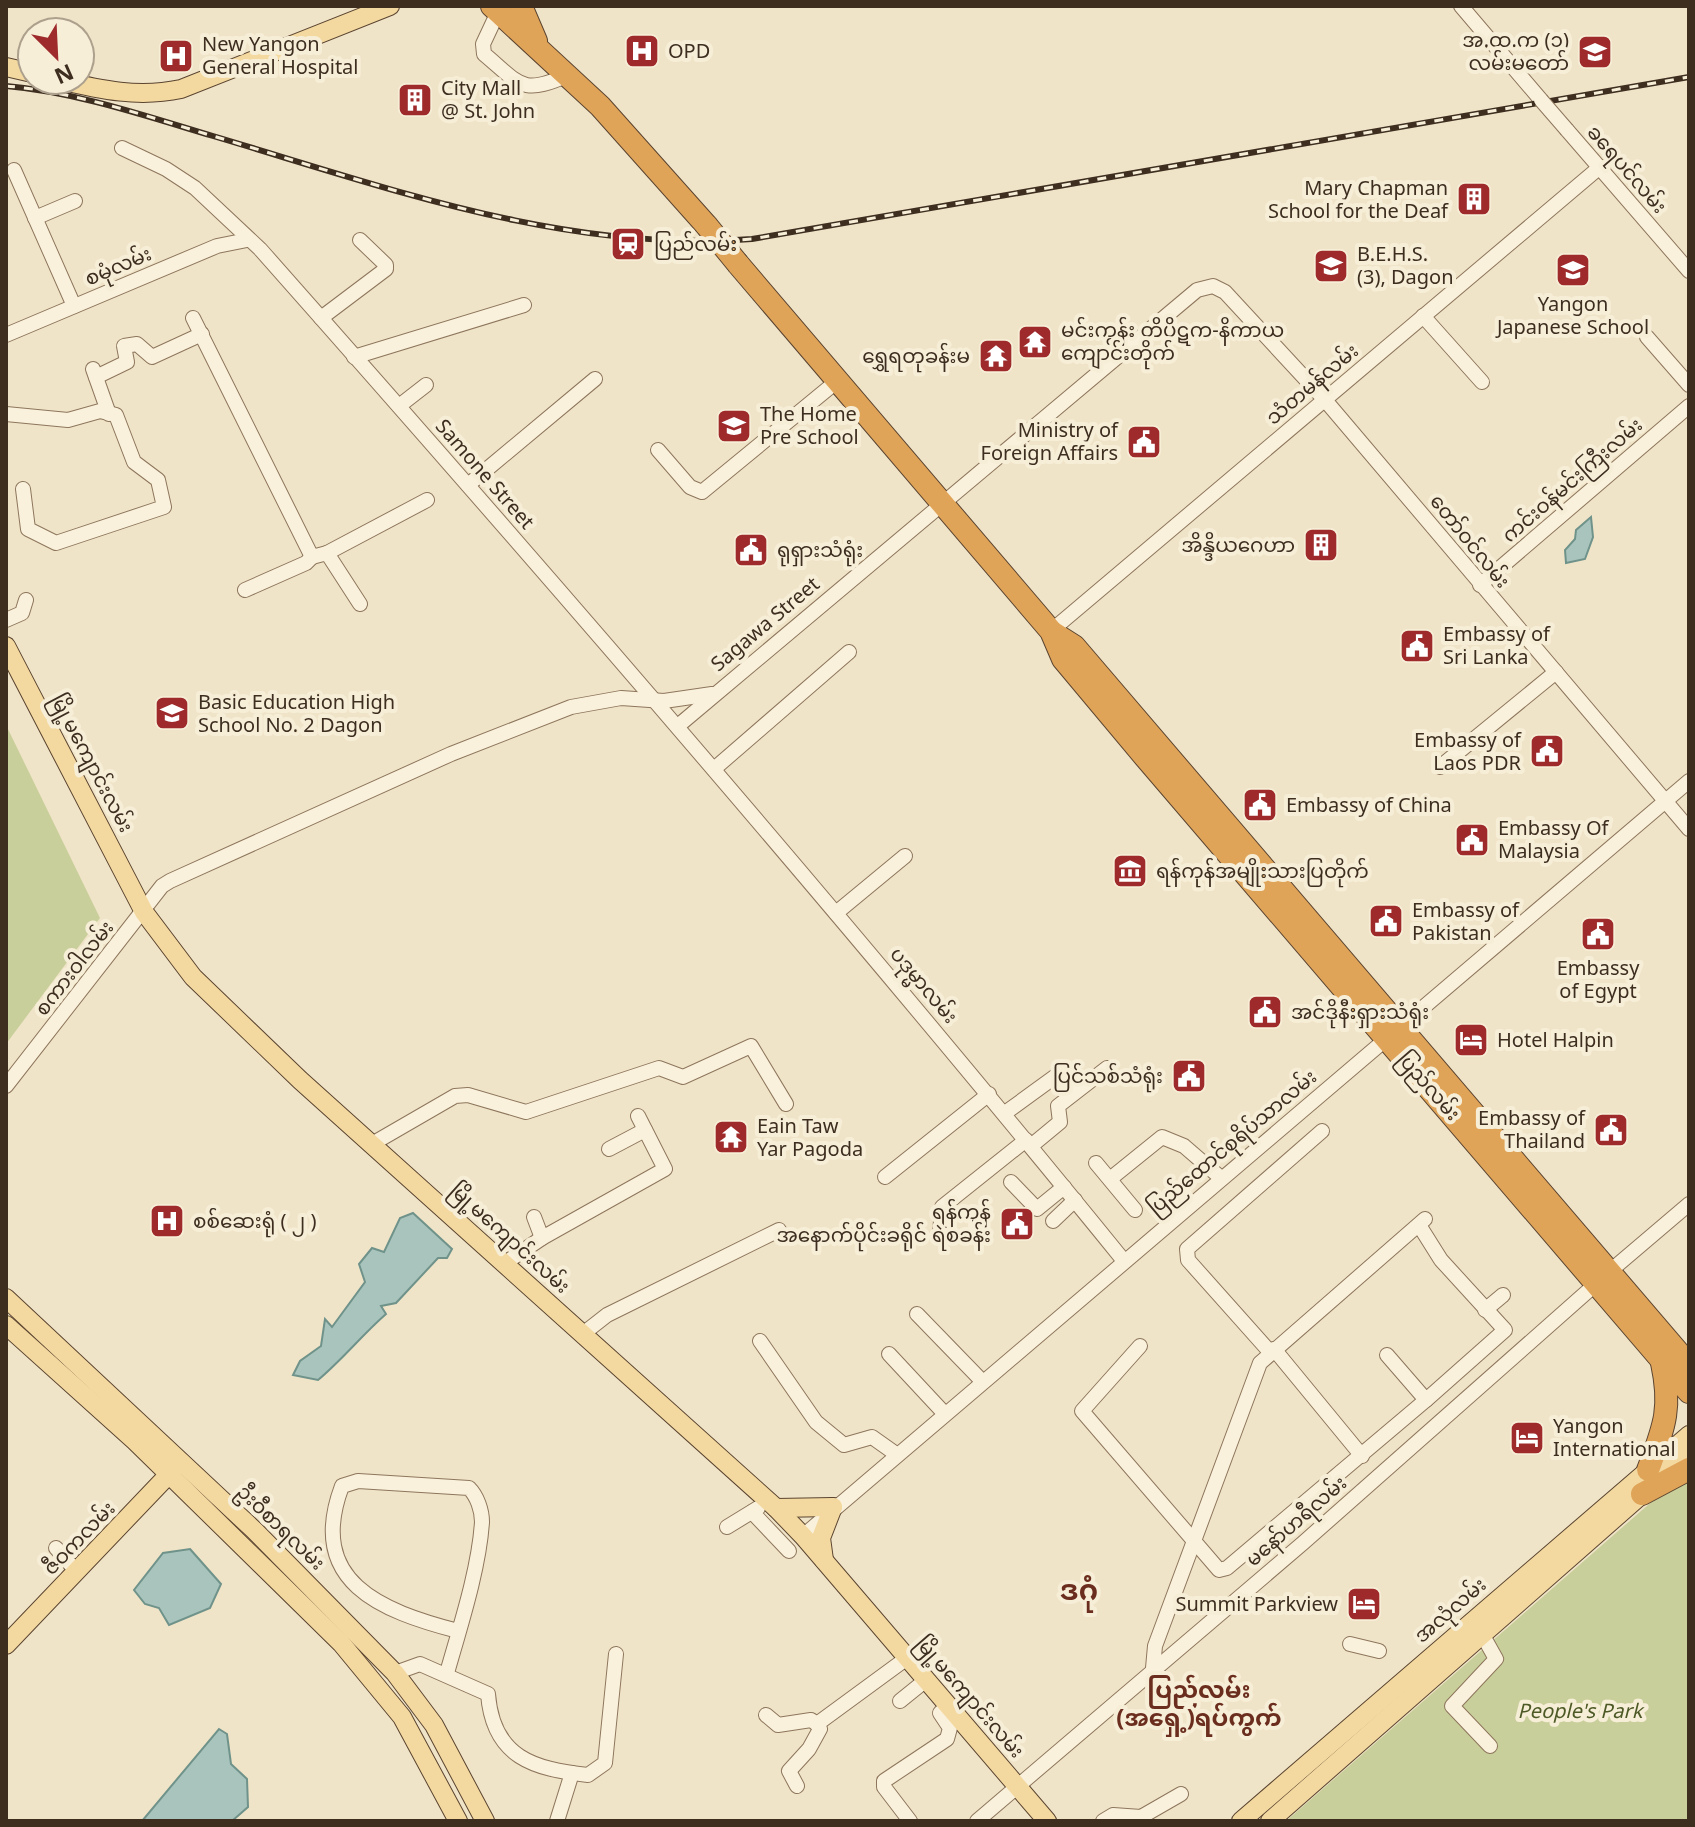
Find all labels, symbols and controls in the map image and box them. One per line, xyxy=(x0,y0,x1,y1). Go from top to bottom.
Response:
north arrow xyxy=(16,16,96,96)
place label: အ.ထ.က (၁) လမ်းမတော် xyxy=(1462,21,1569,87)
place label: New Yangon General Hospital xyxy=(202,25,358,91)
hospital icon: OPD xyxy=(623,32,661,70)
place label: OPD xyxy=(668,32,710,75)
school or university icon: အ.ထ.က (၁) လမ်းမတော် xyxy=(1576,33,1614,71)
hospital icon: New Yangon General Hospital xyxy=(157,37,195,75)
text: N xyxy=(45,46,81,97)
place label: City Mall @ St. John xyxy=(441,69,535,135)
building icon: City Mall @ St. John xyxy=(396,81,434,119)
street label: ခရေပင်လမ်း xyxy=(1573,115,1677,226)
place label: Mary Chapman School for the Deaf xyxy=(1268,169,1449,235)
building icon: Mary Chapman School for the Deaf xyxy=(1455,180,1493,218)
station icon: ပြည်လမ်း xyxy=(609,225,647,263)
place label: ပြည်လမ်း xyxy=(654,225,737,268)
street label: စမုံလမ်း xyxy=(78,235,160,302)
place label: B.E.H.S. (3), Dagon xyxy=(1357,235,1454,301)
school or university icon: B.E.H.S. (3), Dagon xyxy=(1312,247,1350,285)
school or university icon: Yangon Japanese School xyxy=(1554,251,1592,289)
place label: Yangon Japanese School xyxy=(1495,285,1649,351)
place label: မင်းကွန်း တိပိဋက-နိကာယ ကျောင်းတိုက် xyxy=(1061,311,1284,377)
temple icon: မင်းကွန်း တိပိဋက-နိကာယ ကျောင်းတိုက် xyxy=(1016,323,1054,361)
street label: သံတမန်လမ်း xyxy=(1257,333,1371,439)
place label: ရွှေရတုခန်းမ xyxy=(862,337,970,380)
temple icon: ရွှေရတုခန်းမ xyxy=(977,337,1015,375)
place label: The Home Pre School xyxy=(760,395,859,461)
school or university icon: The Home Pre School xyxy=(715,407,753,445)
street label: ကင်းဝန်မင်းကြီးလမ်း xyxy=(1492,407,1655,556)
street label: Samone Street xyxy=(422,410,545,542)
place label: Ministry of Foreign Affairs xyxy=(981,411,1119,477)
public building icon: Ministry of Foreign Affairs xyxy=(1125,423,1163,461)
street label: တော်ဝင်လမ်း xyxy=(1416,485,1520,600)
place label: အိန္ဒိယဂေဟာ xyxy=(1181,526,1295,569)
building icon: အိန္ဒိယဂေဟာ xyxy=(1302,526,1340,564)
public building icon: ရုရှားသံရုံး xyxy=(732,531,770,569)
place label: ရုရှားသံရုံး xyxy=(777,531,863,574)
street label: Sagawa Street xyxy=(702,566,832,685)
place label: Embassy of Sri Lanka xyxy=(1443,615,1551,681)
public building icon: Embassy of Sri Lanka xyxy=(1398,627,1436,665)
place label: Basic Education High School No. 2 Dagon xyxy=(198,683,395,749)
street label: မြို့မကျောင်းလမ်း xyxy=(35,687,145,842)
school or university icon: Basic Education High School No. 2 Dagon xyxy=(153,694,191,732)
place label: Embassy of Laos PDR xyxy=(1414,721,1522,787)
public building icon: Embassy of Laos PDR xyxy=(1528,732,1566,770)
public building icon: Embassy of China xyxy=(1241,786,1279,824)
place label: Embassy of China xyxy=(1286,786,1452,829)
place label: Embassy Of Malaysia xyxy=(1498,809,1610,875)
public building icon: Embassy Of Malaysia xyxy=(1453,821,1491,859)
museum icon: ရန်ကုန်အမျိုးသားပြတိုက် xyxy=(1111,852,1149,890)
place label: ရန်ကုန်အမျိုးသားပြတိုက် xyxy=(1156,852,1369,895)
place label: Embassy of Pakistan xyxy=(1412,891,1520,957)
public building icon: Embassy of Pakistan xyxy=(1367,902,1405,940)
street label: စကားဝါလမ်း xyxy=(24,911,128,1028)
public building icon: Embassy of Egypt xyxy=(1579,915,1617,953)
street label: ပဒုမ္မာလမ်း xyxy=(876,938,968,1036)
place label: Embassy of Egypt xyxy=(1557,949,1640,1015)
public building icon: အင်ဒိုနီးရှားသံရုံး xyxy=(1246,993,1284,1031)
place label: အင်ဒိုနီးရှားသံရုံး xyxy=(1291,993,1429,1036)
hotel icon: Hotel Halpin xyxy=(1452,1021,1490,1059)
place label: Hotel Halpin xyxy=(1497,1021,1614,1064)
street label: ပြည်လမ်း xyxy=(1384,1042,1471,1133)
place label: ပြင်သစ်သံရုံး xyxy=(1053,1057,1163,1100)
public building icon: ပြင်သစ်သံရုံး xyxy=(1170,1057,1208,1095)
street label: ပြည်ထောင်စုရိပ်သာလမ်း xyxy=(1138,1059,1329,1229)
place label: Embassy of Thailand xyxy=(1478,1099,1586,1165)
place label: Eain Taw Yar Pagoda xyxy=(757,1107,863,1173)
public building icon: Embassy of Thailand xyxy=(1592,1111,1630,1149)
temple icon: Eain Taw Yar Pagoda xyxy=(712,1118,750,1156)
street label: မြို့မကျောင်းလမ်း xyxy=(437,1173,580,1307)
place label: ရန်ကုန် အနောက်ပိုင်းခရိုင် ရဲစခန်း xyxy=(776,1193,991,1259)
hospital icon: စစ်ဆေးရုံ ( ၂ ) xyxy=(148,1202,186,1240)
place label: စစ်ဆေးရုံ ( ၂ ) xyxy=(193,1202,316,1245)
public building icon: ရန်ကုန် အနောက်ပိုင်းခရိုင် ရဲစခန်း xyxy=(998,1205,1036,1243)
place label: Yangon International xyxy=(1553,1407,1676,1473)
hotel icon: Yangon International xyxy=(1508,1419,1546,1457)
street label: မနော်ဟရီလမ်း xyxy=(1236,1465,1359,1580)
street label: ဦးဝီစာရလမ်း xyxy=(224,1474,335,1583)
street label: ဇီဝကလမ်း xyxy=(33,1491,128,1588)
district label: ဒဂုံ xyxy=(1060,1563,1098,1624)
street label: အလုံလမ်း xyxy=(1405,1567,1499,1657)
place label: Summit Parkview xyxy=(1176,1585,1338,1628)
hotel icon: Summit Parkview xyxy=(1345,1585,1383,1623)
street label: မြို့မကျောင်းလမ်း xyxy=(902,1627,1035,1770)
district label: ပြည်လမ်း (အရှေ့)ရပ်ကွက် xyxy=(1116,1666,1282,1747)
park label: People's Park xyxy=(1518,1692,1645,1735)

